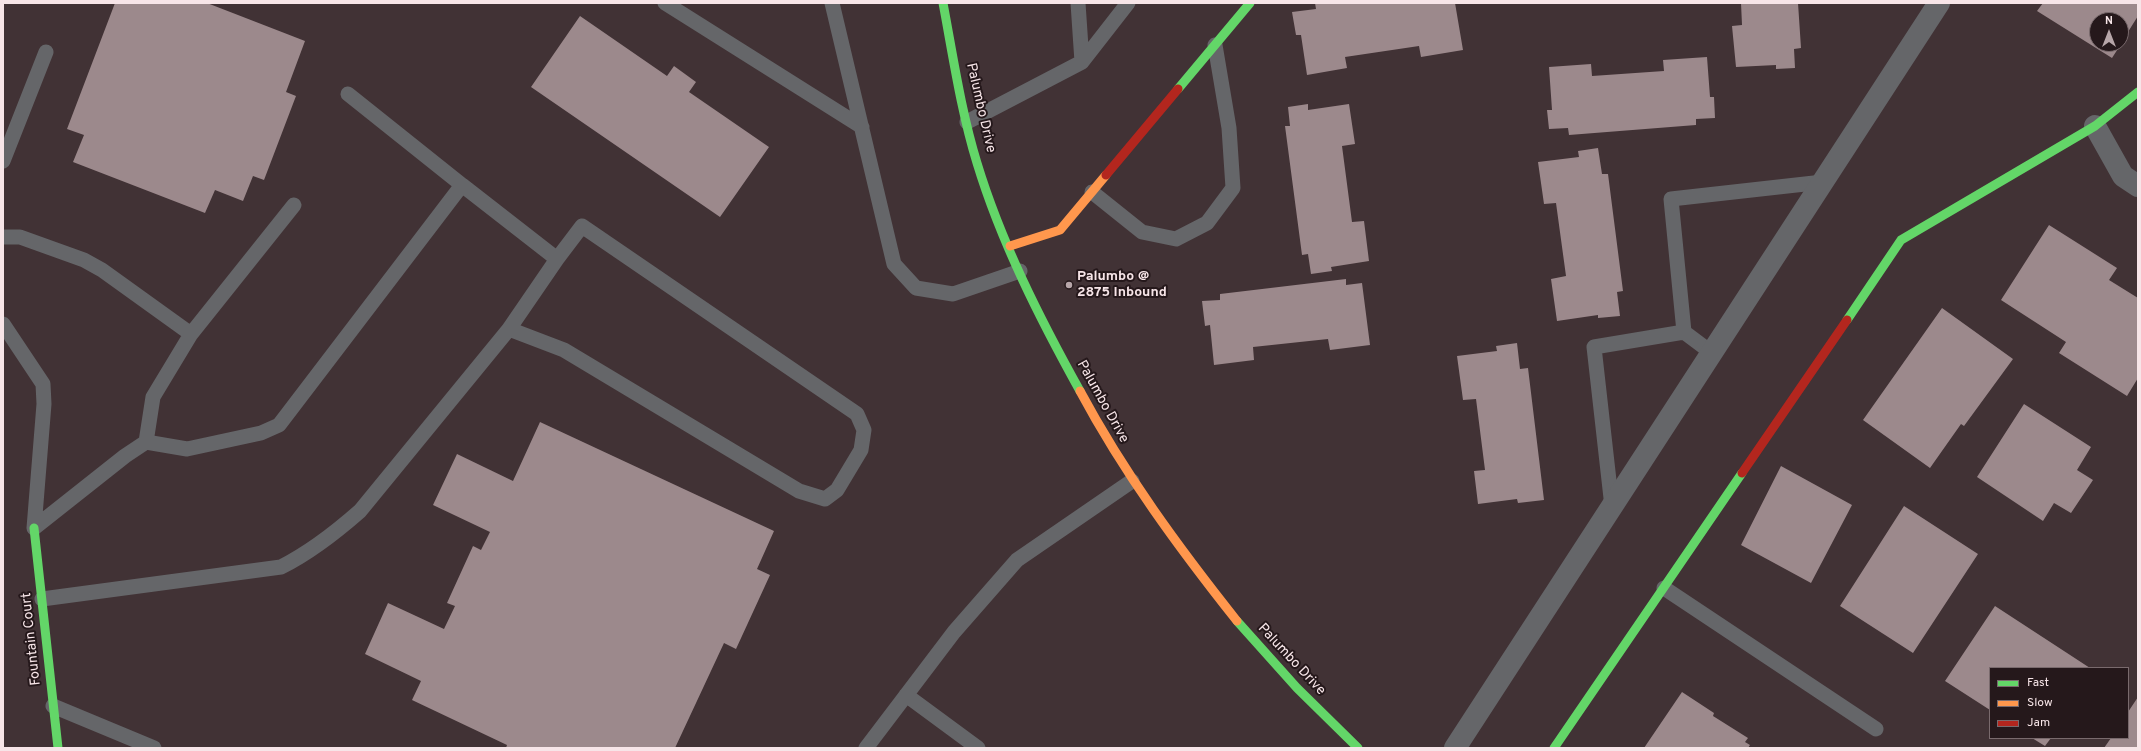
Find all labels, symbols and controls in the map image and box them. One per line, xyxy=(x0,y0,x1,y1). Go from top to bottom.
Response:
north arrow xyxy=(2089,12,2129,52)
text: N xyxy=(2105,14,2113,28)
street label: Palumbo Drive xyxy=(961,61,999,155)
place label: Palumbo @ 2875 Inbound xyxy=(1077,269,1167,302)
marker: Palumbo @ 2875 Inbound xyxy=(1064,280,1074,290)
street label: Palumbo Drive xyxy=(1072,358,1132,446)
street label: Fountain Court xyxy=(19,592,45,686)
street label: Palumbo Drive xyxy=(1254,621,1328,699)
legend xyxy=(1989,667,2129,739)
text: Fast xyxy=(2027,675,2049,691)
text: Slow xyxy=(2027,695,2053,711)
text: Jam xyxy=(2027,715,2050,731)

